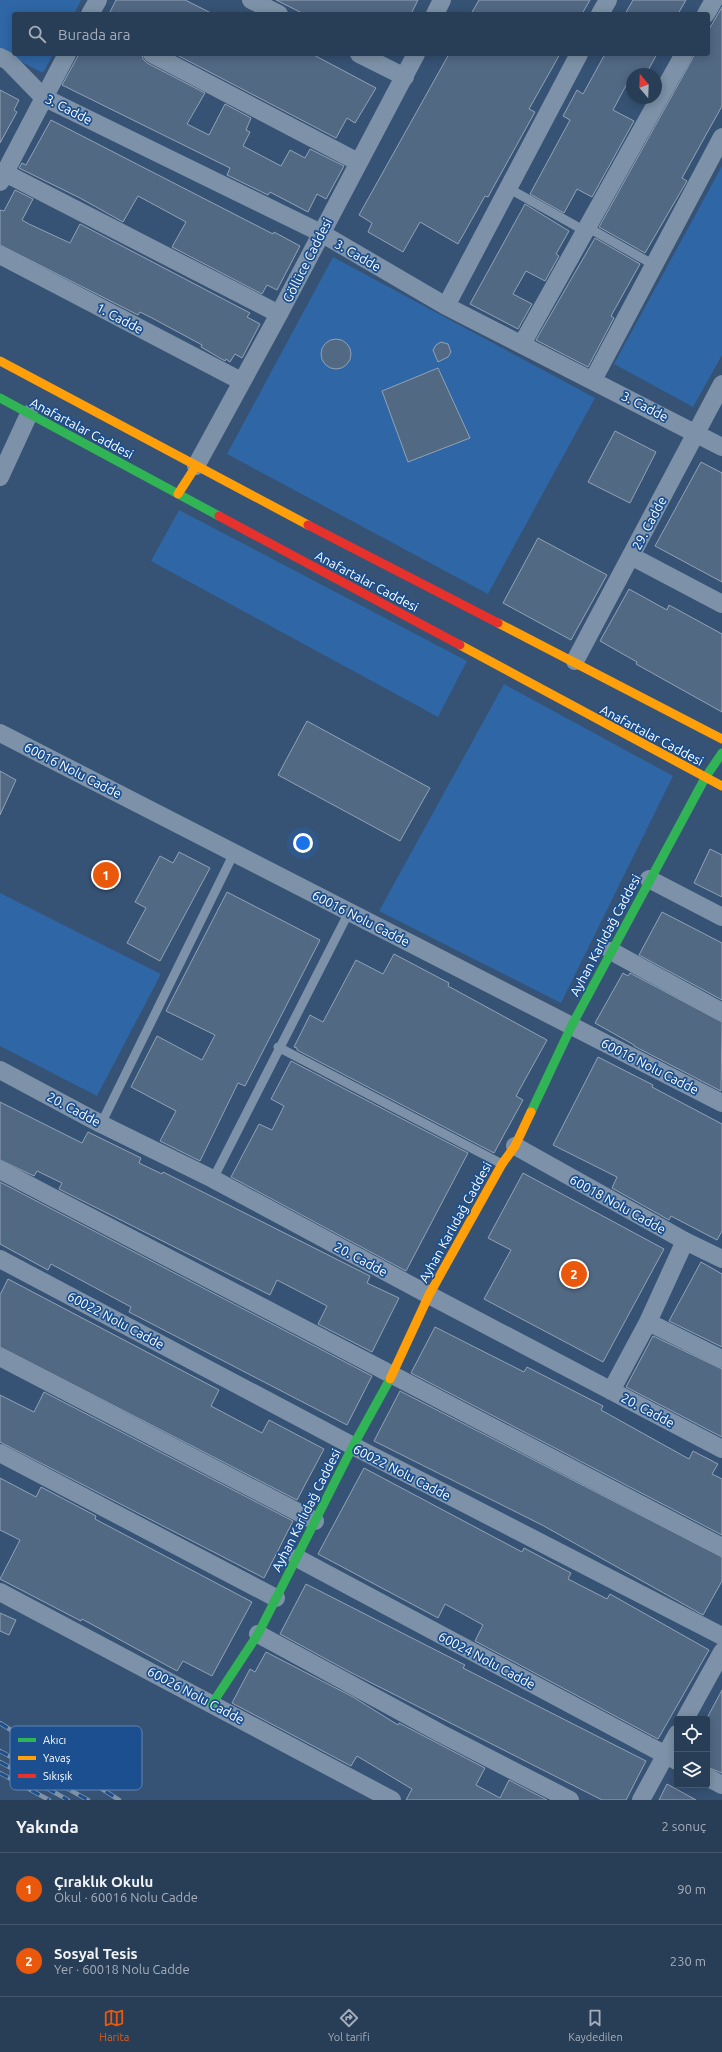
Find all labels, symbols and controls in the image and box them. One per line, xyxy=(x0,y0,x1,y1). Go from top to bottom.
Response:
search box xyxy=(12,12,710,56)
icon: search xyxy=(26,23,48,45)
text: Burada ara xyxy=(58,26,130,43)
north arrow xyxy=(626,68,662,104)
street label: 3. Cadde xyxy=(43,91,95,127)
street label: Göllüce Caddesi xyxy=(280,216,334,304)
street label: 3. Cadde xyxy=(333,236,383,274)
street label: 1. Cadde xyxy=(94,300,146,336)
street label: 3. Cadde xyxy=(619,388,671,424)
street label: Anafartalar Caddesi xyxy=(28,395,136,461)
street label: 29. Cadde xyxy=(629,494,669,552)
street label: Anafartalar Caddesi xyxy=(313,548,421,614)
street label: Anafartalar Caddesi xyxy=(598,702,706,768)
street label: 60016 Nolu Cadde xyxy=(22,739,124,801)
your location xyxy=(293,833,313,853)
pin: 1 xyxy=(93,860,119,890)
street label: Ayhan Karlıdağ Caddesi xyxy=(567,872,643,998)
street label: 60016 Nolu Cadde xyxy=(310,887,412,949)
street label: 60016 Nolu Cadde xyxy=(599,1035,701,1097)
street label: 20. Cadde xyxy=(45,1089,103,1129)
street label: Ayhan Karlıdağ Caddesi xyxy=(416,1159,494,1285)
street label: 60018 Nolu Cadde xyxy=(568,1172,668,1236)
street label: 20. Cadde xyxy=(332,1239,390,1279)
pin: 2 xyxy=(561,1259,587,1289)
street label: 60022 Nolu Cadde xyxy=(65,1289,167,1351)
street label: 20. Cadde xyxy=(619,1390,677,1430)
street label: 60022 Nolu Cadde xyxy=(351,1441,453,1503)
street label: Ayhan Karlıdağ Caddesi xyxy=(269,1446,343,1574)
street label: 60024 Nolu Cadde xyxy=(436,1629,538,1691)
street label: 60026 Nolu Cadde xyxy=(145,1664,247,1726)
map controls xyxy=(674,1716,710,1788)
button: locate xyxy=(674,1716,710,1752)
legend xyxy=(10,1726,142,1790)
text: Akıcı xyxy=(43,1734,66,1746)
text: Yavaş xyxy=(43,1752,71,1764)
button: layers xyxy=(674,1752,710,1788)
text: Sıkışık xyxy=(43,1770,73,1782)
text: Yakında xyxy=(16,1817,79,1836)
text: 2 sonuç xyxy=(662,1819,706,1833)
text: Çıraklık Okulu xyxy=(54,1873,153,1890)
text: 1 xyxy=(25,1882,33,1896)
text: 90 m xyxy=(677,1882,706,1896)
text: Okul · 60016 Nolu Cadde xyxy=(54,1890,198,1904)
text: Sosyal Tesis xyxy=(54,1945,138,1962)
text: 2 xyxy=(25,1954,33,1968)
text: 230 m xyxy=(670,1954,706,1968)
text: Yer · 60018 Nolu Cadde xyxy=(54,1962,190,1976)
tab: Harita xyxy=(99,2007,129,2043)
tab: Yol tarifi xyxy=(328,2007,370,2043)
tab: Kaydedilen xyxy=(568,2007,623,2043)

